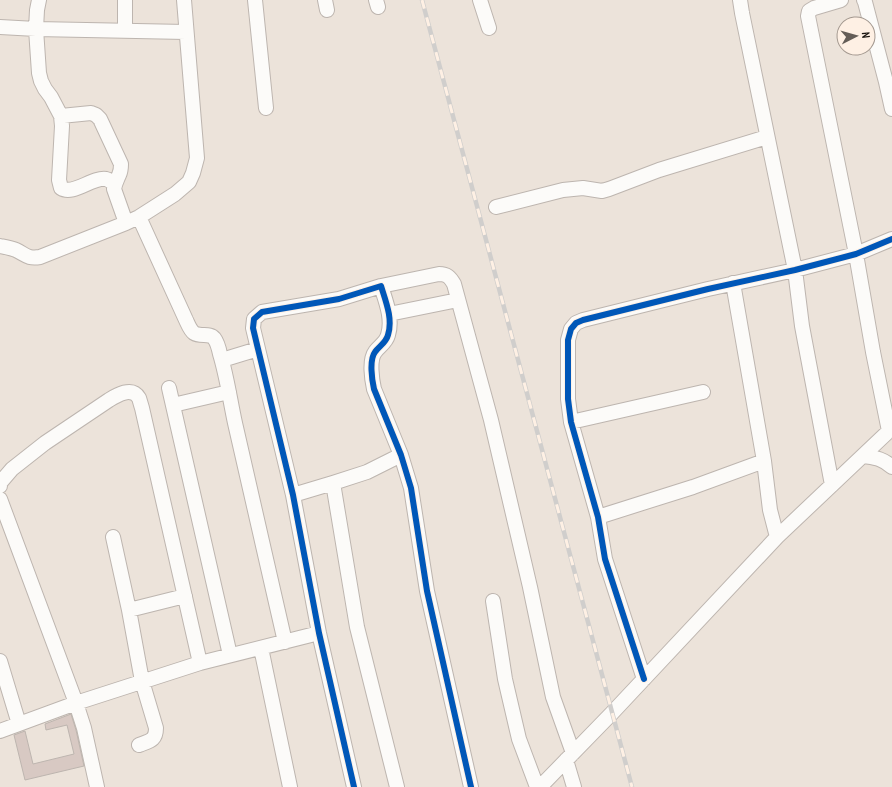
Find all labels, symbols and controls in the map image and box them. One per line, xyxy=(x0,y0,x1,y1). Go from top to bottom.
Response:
north arrow xyxy=(836,16,876,56)
text: N xyxy=(859,31,873,39)

